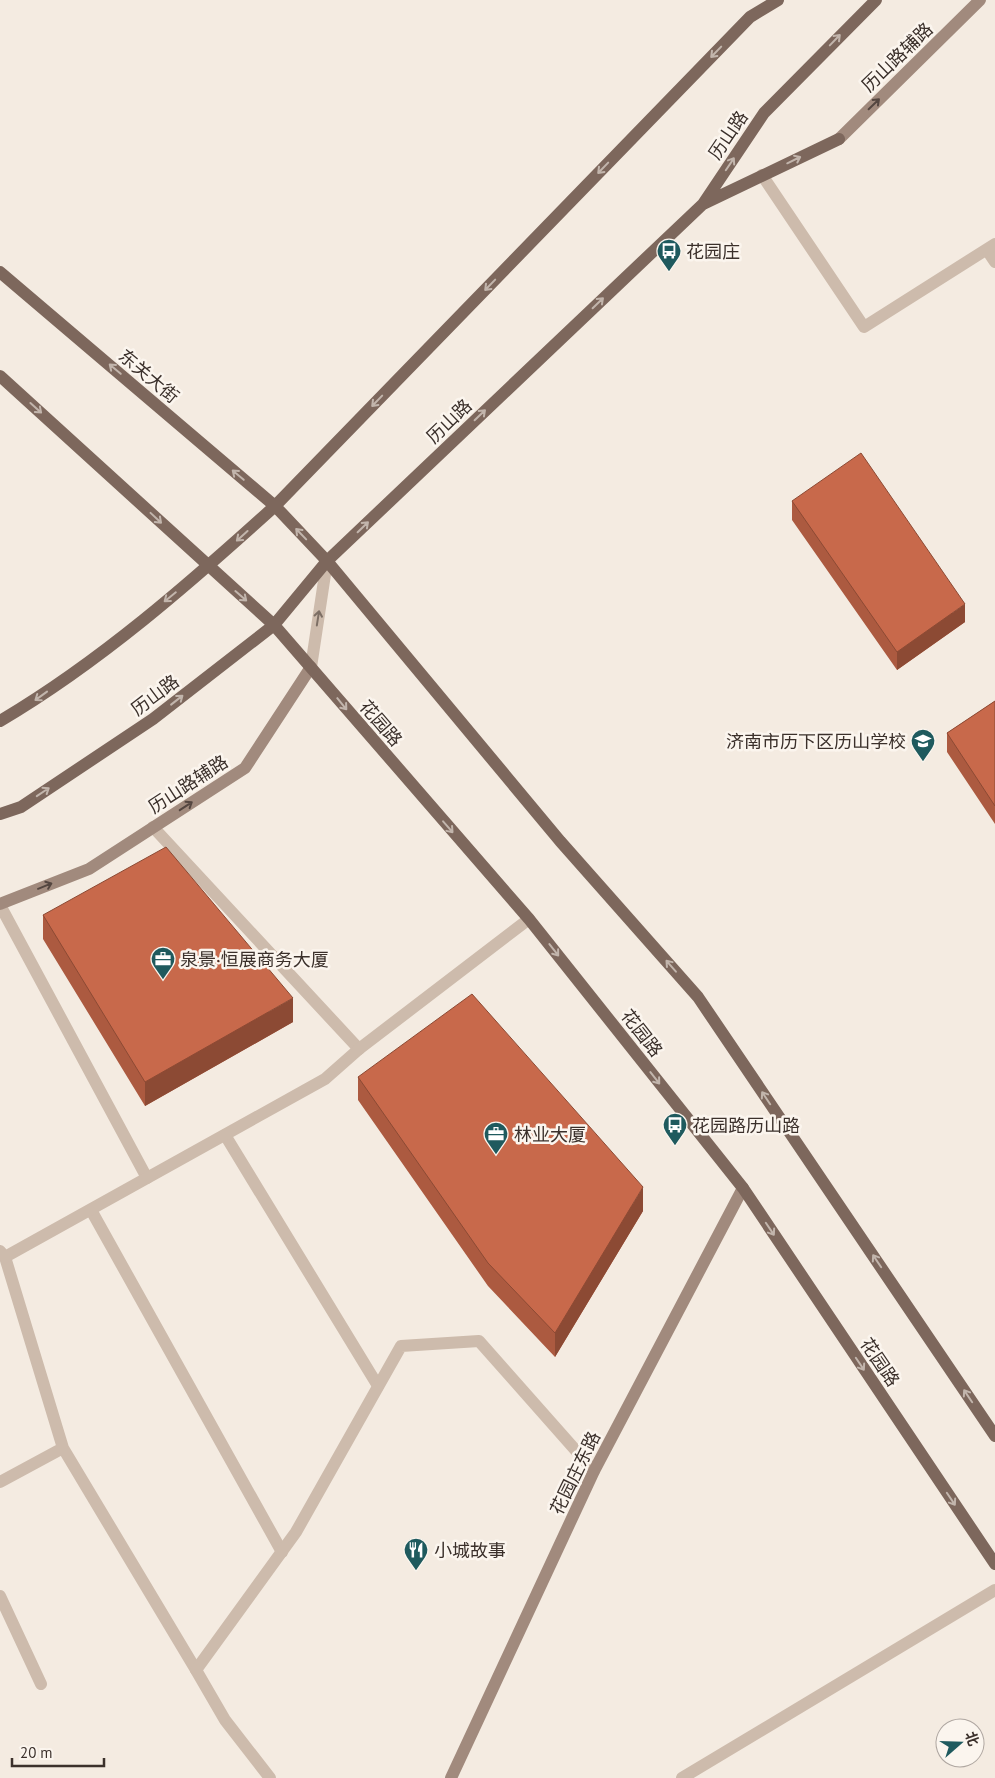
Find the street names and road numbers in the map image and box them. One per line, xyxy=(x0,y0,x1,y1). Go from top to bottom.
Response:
street label: 历山路辅路 xyxy=(857,17,937,97)
street label: 历山路 xyxy=(703,106,753,164)
street label: 东关大街 xyxy=(114,344,184,408)
street label: 历山路 xyxy=(422,394,476,448)
street label: 历山路 xyxy=(127,670,183,720)
street label: 花园路 xyxy=(355,695,407,751)
street label: 历山路辅路 xyxy=(144,750,232,818)
street label: 花园路 xyxy=(616,1005,668,1061)
street label: 花园路 xyxy=(855,1333,905,1391)
street label: 花园庄东路 xyxy=(545,1428,605,1518)

